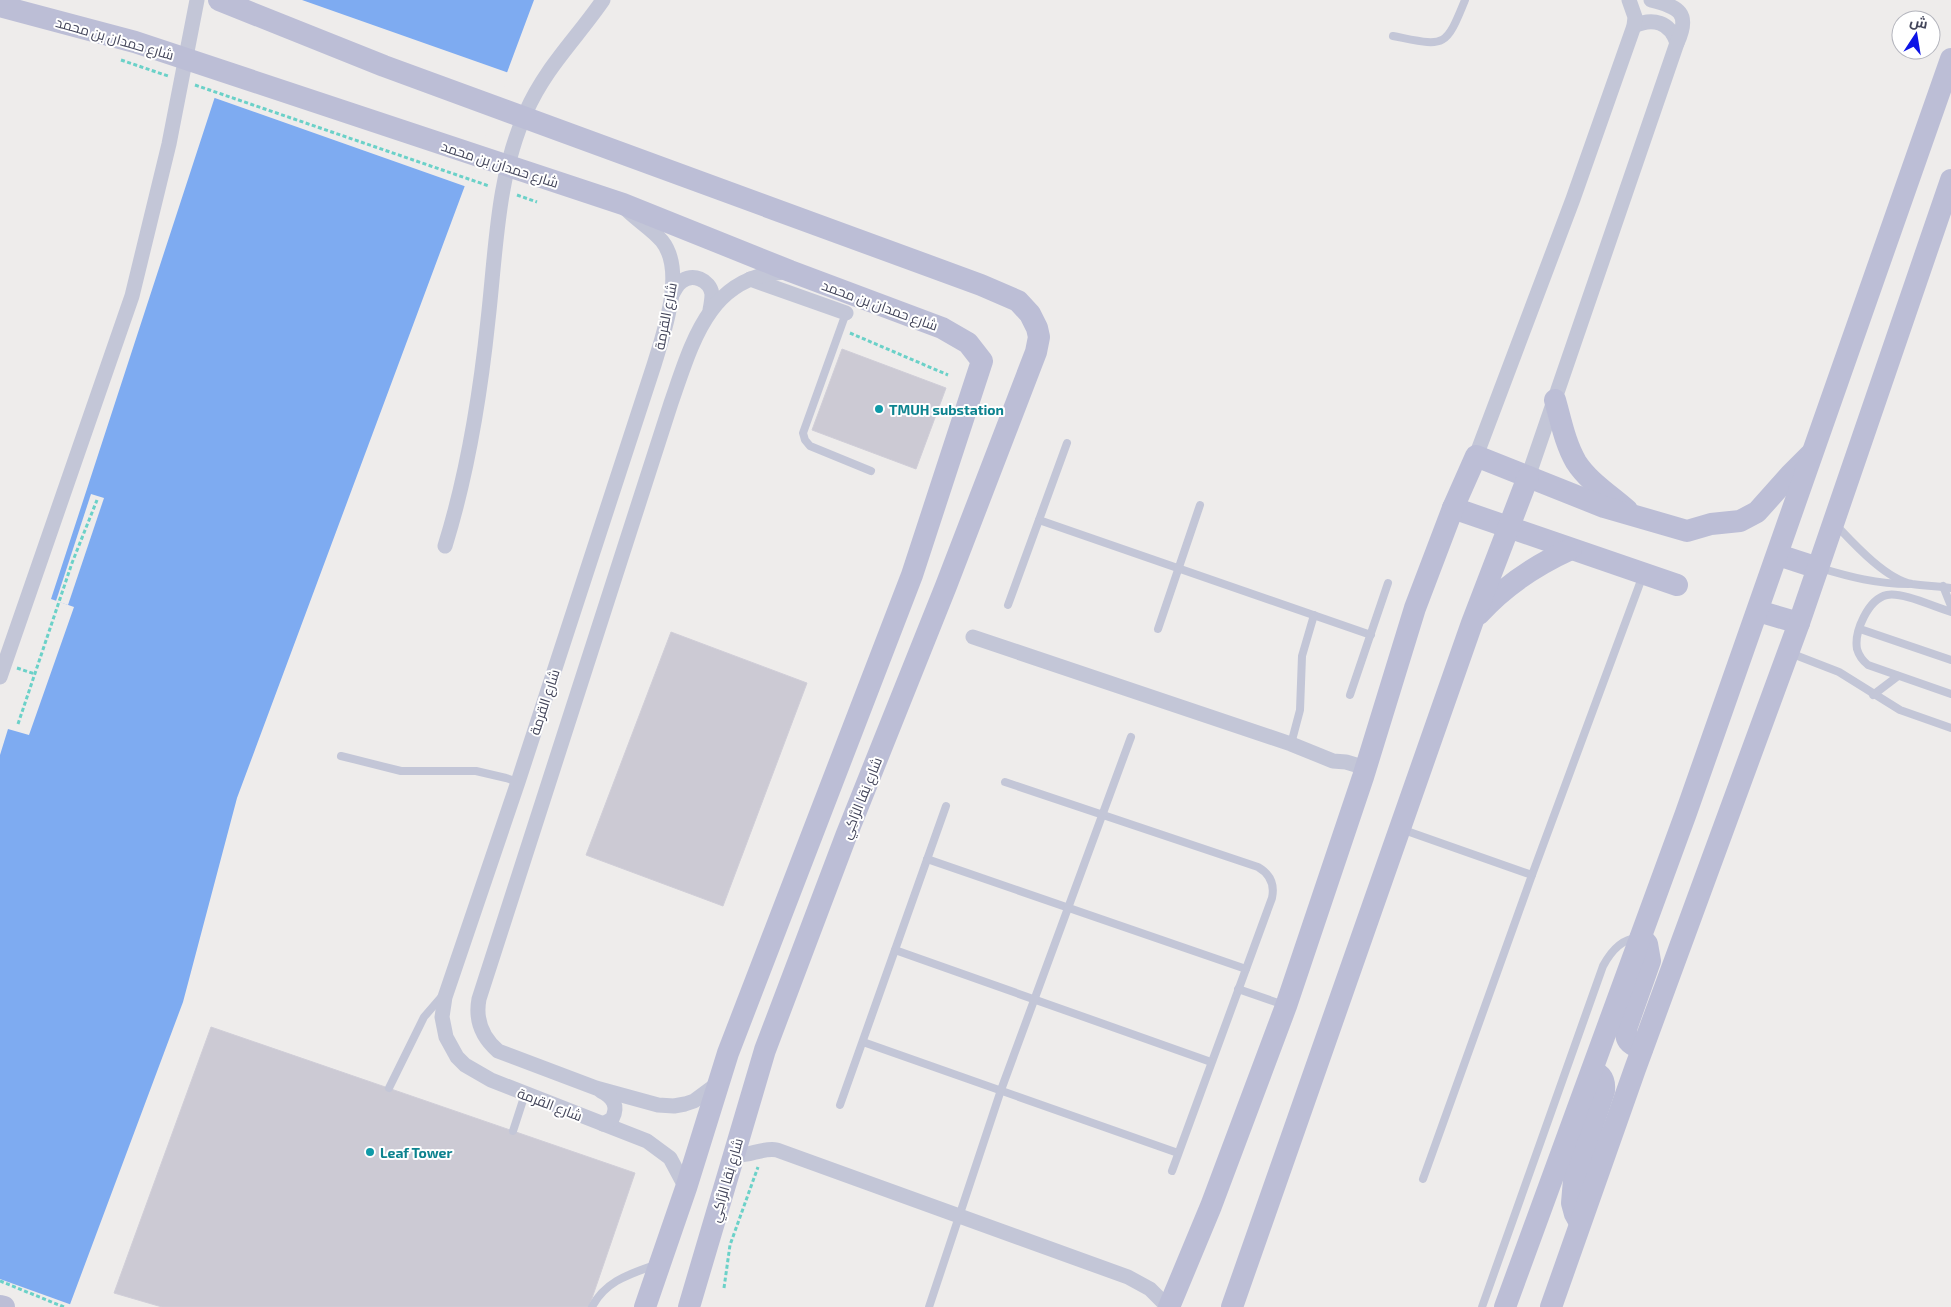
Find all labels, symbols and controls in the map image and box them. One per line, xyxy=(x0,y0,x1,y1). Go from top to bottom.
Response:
north arrow xyxy=(1891,10,1941,60)
text: ش xyxy=(1908,12,1929,33)
street label: شارع حمدان بن محمد xyxy=(54,13,176,64)
street label: شارع حمدان بن محمد xyxy=(439,137,561,192)
street label: شارع حمدان بن محمد xyxy=(819,276,940,335)
street label: شارع القرمة xyxy=(650,281,681,351)
place label: TMUH substation xyxy=(889,401,1004,418)
marker: TMUH substation xyxy=(873,403,885,415)
street label: شارع القرمة xyxy=(525,667,564,737)
street label: شارع نِقا الرَّاكِي xyxy=(837,755,889,843)
street label: شارع القرمة xyxy=(515,1084,585,1125)
street label: شارع نِقا الرَّاكِي xyxy=(706,1136,750,1225)
place label: Leaf Tower xyxy=(380,1144,452,1161)
marker: Leaf Tower xyxy=(364,1146,376,1158)

